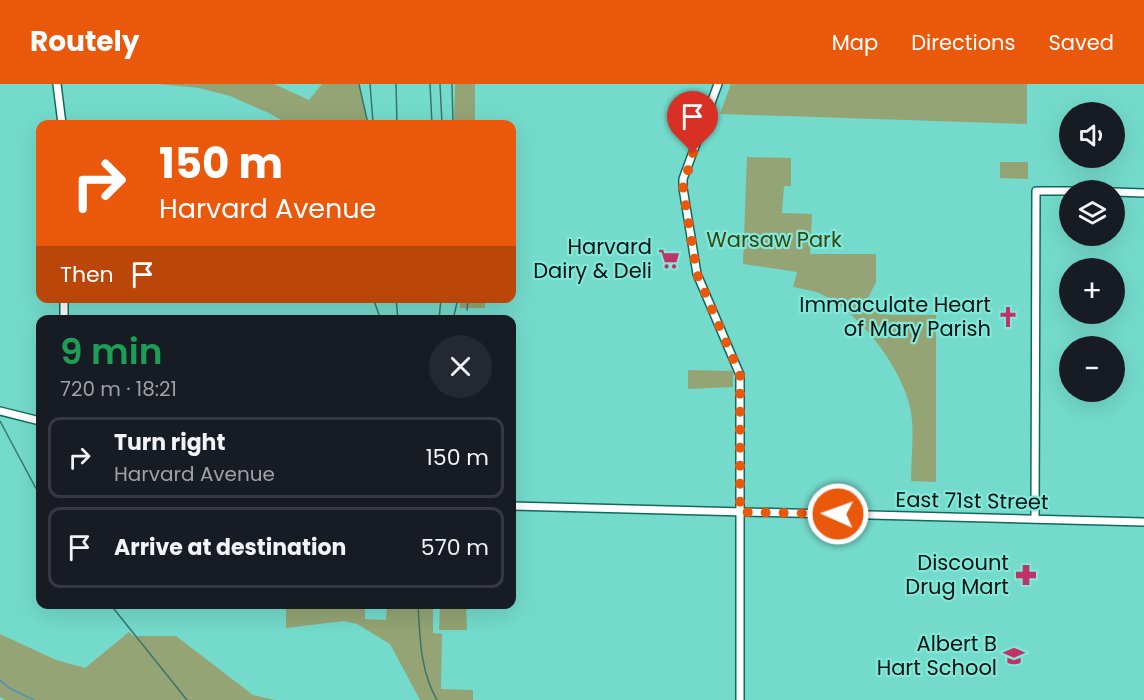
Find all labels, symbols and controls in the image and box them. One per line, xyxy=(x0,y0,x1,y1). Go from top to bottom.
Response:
text: Routely xyxy=(30,22,140,61)
text: Map xyxy=(832,28,878,57)
text: Directions xyxy=(911,28,1015,57)
text: Saved xyxy=(1048,28,1114,57)
pin xyxy=(667,91,718,153)
icon: arrive xyxy=(676,100,709,133)
map controls xyxy=(1059,102,1125,402)
button: sound xyxy=(1059,102,1125,168)
text: 150 m xyxy=(159,134,283,193)
icon: right xyxy=(60,144,138,222)
button: layers xyxy=(1059,180,1125,246)
text: Harvard Avenue xyxy=(159,190,376,227)
park label: Warsaw Park xyxy=(706,225,842,254)
place label: Harvard Dairy & Deli xyxy=(533,232,652,285)
supermarket icon: Harvard Dairy & Deli xyxy=(657,247,681,271)
icon: arrive xyxy=(126,258,159,291)
button: + xyxy=(1059,258,1125,324)
text: Then xyxy=(60,259,114,290)
place label: Immaculate Heart of Mary Parish xyxy=(799,290,991,343)
church icon: Immaculate Heart of Mary Parish xyxy=(996,305,1020,329)
text: 9 min xyxy=(60,326,163,377)
button: close xyxy=(429,335,492,398)
button: − xyxy=(1059,336,1125,402)
text: 720 m · 18:21 xyxy=(60,375,177,403)
text: Turn right xyxy=(114,427,225,458)
icon: right xyxy=(63,441,96,474)
text: 150 m xyxy=(426,442,489,473)
text: Harvard Avenue xyxy=(114,460,275,488)
position arrow xyxy=(806,482,870,546)
street label: East 71st Street xyxy=(895,485,1049,516)
icon: arrive xyxy=(63,531,96,564)
text: Arrive at destination xyxy=(114,532,346,563)
text: 570 m xyxy=(421,532,489,563)
place label: Discount Drug Mart xyxy=(905,548,1009,601)
pharmacy icon: Discount Drug Mart xyxy=(1014,563,1038,587)
place label: Albert B Hart School xyxy=(877,629,997,682)
school or university icon: Albert B Hart School xyxy=(1002,644,1026,668)

